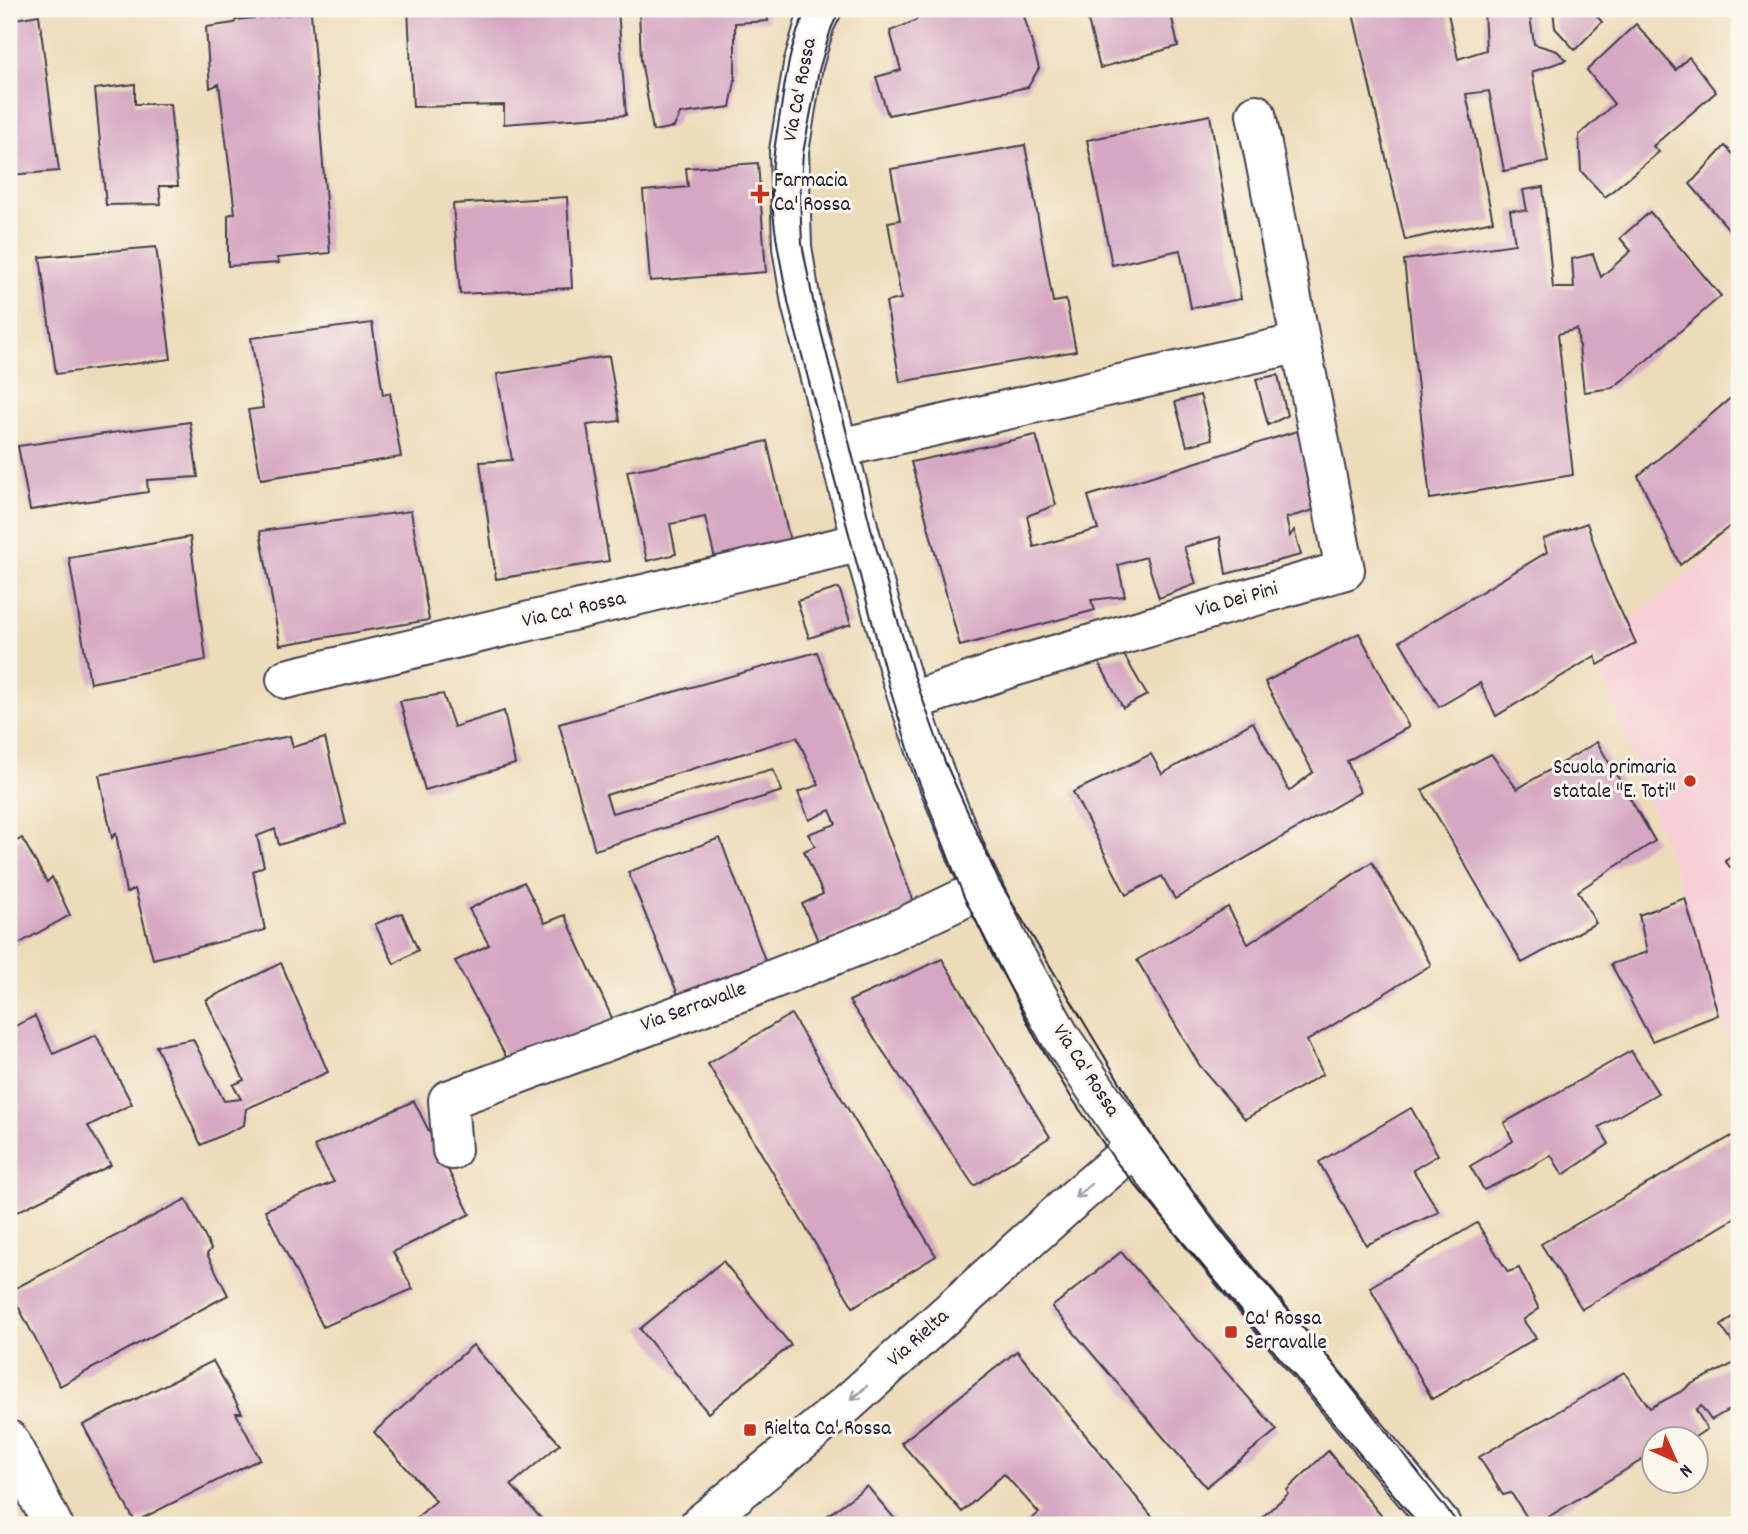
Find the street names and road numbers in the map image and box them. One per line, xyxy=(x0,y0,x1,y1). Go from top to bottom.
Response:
street label: Via Ca' Rossa xyxy=(776,35,826,144)
street label: Via Dei Pini xyxy=(1192,575,1282,627)
street label: Via Ca' Rossa xyxy=(520,584,630,637)
street label: Via Serravalle xyxy=(637,975,751,1041)
street label: Via Ca' Rossa xyxy=(1044,1019,1127,1124)
street label: Via Rielta xyxy=(881,1302,958,1375)

